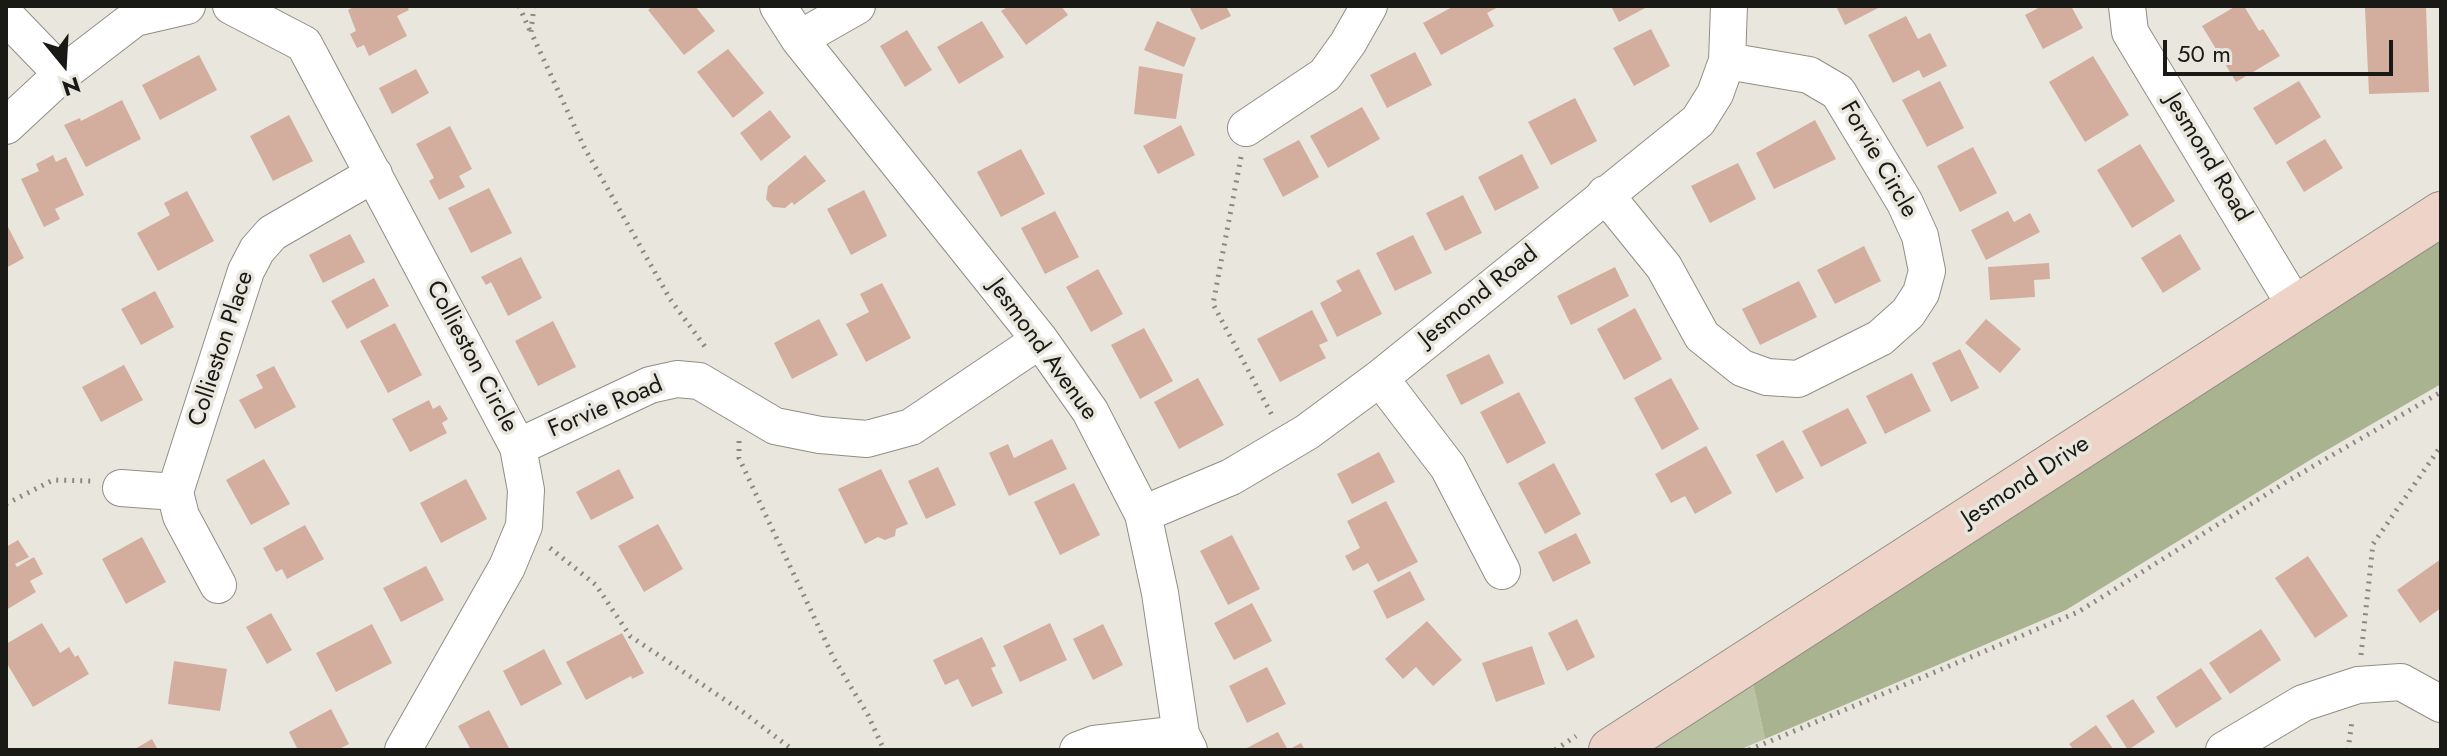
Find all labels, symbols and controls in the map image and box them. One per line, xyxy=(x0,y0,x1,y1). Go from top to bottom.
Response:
north arrow xyxy=(24,24,104,104)
scale bar xyxy=(2167,24,2397,74)
text: 50 m xyxy=(2177,36,2231,71)
text: N xyxy=(58,69,85,105)
street label: Jesmond Road xyxy=(2157,88,2257,228)
street label: Forvie Circle xyxy=(1833,97,1923,223)
street label: Jesmond Road xyxy=(1414,240,1544,354)
street label: Collieston Place xyxy=(183,268,261,430)
street label: Jesmond Avenue xyxy=(981,274,1103,426)
street label: Collieston Circle xyxy=(419,276,523,438)
street label: Forvie Road xyxy=(544,371,668,445)
street label: Jesmond Drive xyxy=(1957,430,2095,534)

